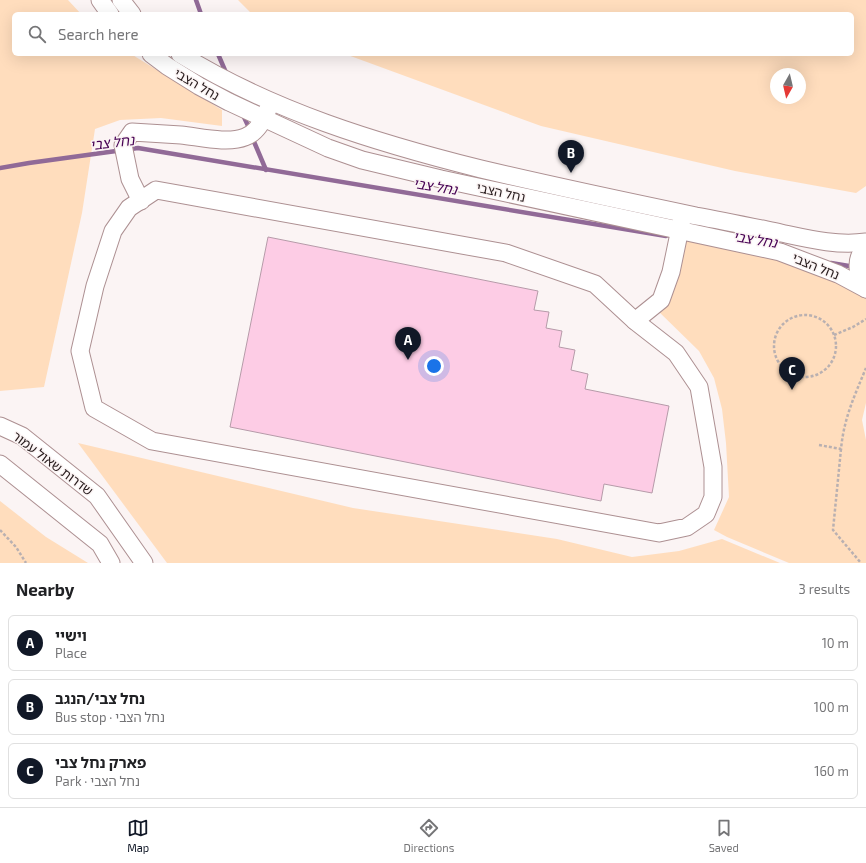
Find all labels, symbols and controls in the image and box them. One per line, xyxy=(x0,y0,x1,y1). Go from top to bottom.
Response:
search box xyxy=(12,12,854,56)
icon: search xyxy=(26,23,48,45)
text: Search here xyxy=(58,25,139,43)
street label: נחל הצבי xyxy=(172,65,222,103)
north arrow xyxy=(770,68,806,104)
water label: נחל צבי xyxy=(89,131,137,153)
pin: B xyxy=(558,140,584,173)
water label: נחל צבי xyxy=(412,174,460,198)
street label: נחל הצבי xyxy=(475,179,527,205)
water label: נחל צבי xyxy=(732,227,780,251)
street label: נחל הצבי xyxy=(790,249,842,283)
pin: A xyxy=(395,327,421,360)
your location xyxy=(424,356,444,376)
pin: C xyxy=(779,357,805,390)
street label: שדרות שאול עמור xyxy=(10,427,96,499)
text: Nearby xyxy=(16,579,74,599)
text: 3 results xyxy=(799,581,850,597)
text: וישיי xyxy=(55,626,87,644)
text: A xyxy=(26,635,34,651)
text: 10 m xyxy=(822,635,849,651)
text: Place xyxy=(55,645,87,661)
text: נחל צבי/הנגב xyxy=(55,689,145,707)
text: B xyxy=(26,699,34,715)
text: 100 m xyxy=(814,699,849,715)
text: Bus stop · נחל הצבי xyxy=(55,709,165,725)
text: פארק נחל צבי xyxy=(55,753,146,771)
text: C xyxy=(26,763,34,779)
text: 160 m xyxy=(814,763,849,779)
text: Park · נחל הצבי xyxy=(55,773,140,789)
tab: Map xyxy=(127,817,149,854)
tab: Directions xyxy=(404,817,454,854)
tab: Saved xyxy=(709,817,739,854)

